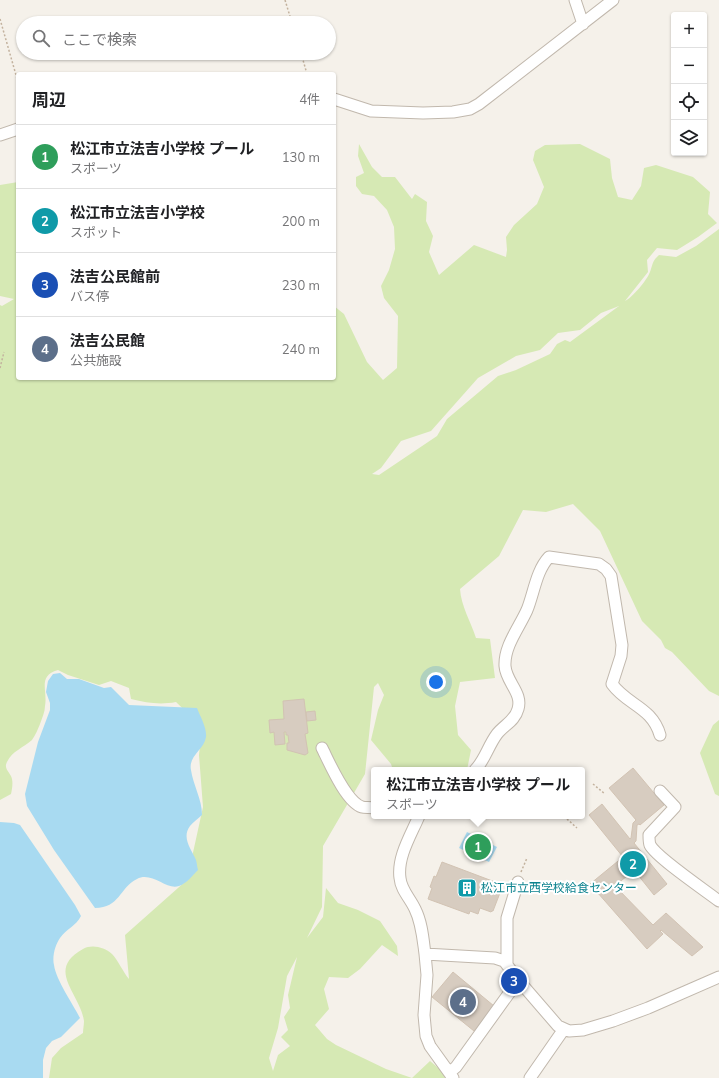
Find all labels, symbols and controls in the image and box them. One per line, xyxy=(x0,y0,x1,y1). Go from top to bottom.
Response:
map controls xyxy=(671,12,707,156)
button: + xyxy=(671,12,707,48)
search box xyxy=(16,16,336,60)
icon: search xyxy=(30,27,52,49)
text: ここで検索 xyxy=(62,30,137,49)
button: − xyxy=(671,48,707,84)
button: locate xyxy=(671,84,707,120)
text: 周辺 xyxy=(32,89,66,110)
text: 4件 xyxy=(299,91,320,107)
button: layers xyxy=(671,120,707,156)
text: 松江市立法吉小学校 プール xyxy=(70,139,254,158)
text: 1 xyxy=(41,149,49,165)
text: 130 m xyxy=(282,149,320,165)
text: スポーツ xyxy=(70,160,122,176)
text: 松江市立法吉小学校 xyxy=(70,203,205,222)
text: 2 xyxy=(41,213,49,229)
text: 200 m xyxy=(282,213,320,229)
text: スポット xyxy=(70,224,122,240)
text: 法吉公民館前 xyxy=(70,267,160,286)
text: 3 xyxy=(41,277,49,293)
text: 230 m xyxy=(282,277,320,293)
text: バス停 xyxy=(70,288,109,304)
text: 法吉公民館 xyxy=(70,331,145,350)
text: 4 xyxy=(41,341,49,357)
text: 240 m xyxy=(282,341,320,357)
text: 公共施設 xyxy=(70,352,122,368)
your location xyxy=(426,672,446,692)
popup xyxy=(371,767,585,819)
text: 松江市立法吉小学校 プール xyxy=(386,775,570,794)
text: スポーツ xyxy=(386,796,438,812)
pin: 1 xyxy=(465,832,491,862)
pin: 2 xyxy=(620,849,646,879)
building icon: 松江市立西学校給食センター xyxy=(456,877,478,899)
place label: 松江市立西学校給食センター xyxy=(481,880,637,895)
pin: 3 xyxy=(501,966,527,996)
pin: 4 xyxy=(450,987,476,1017)

